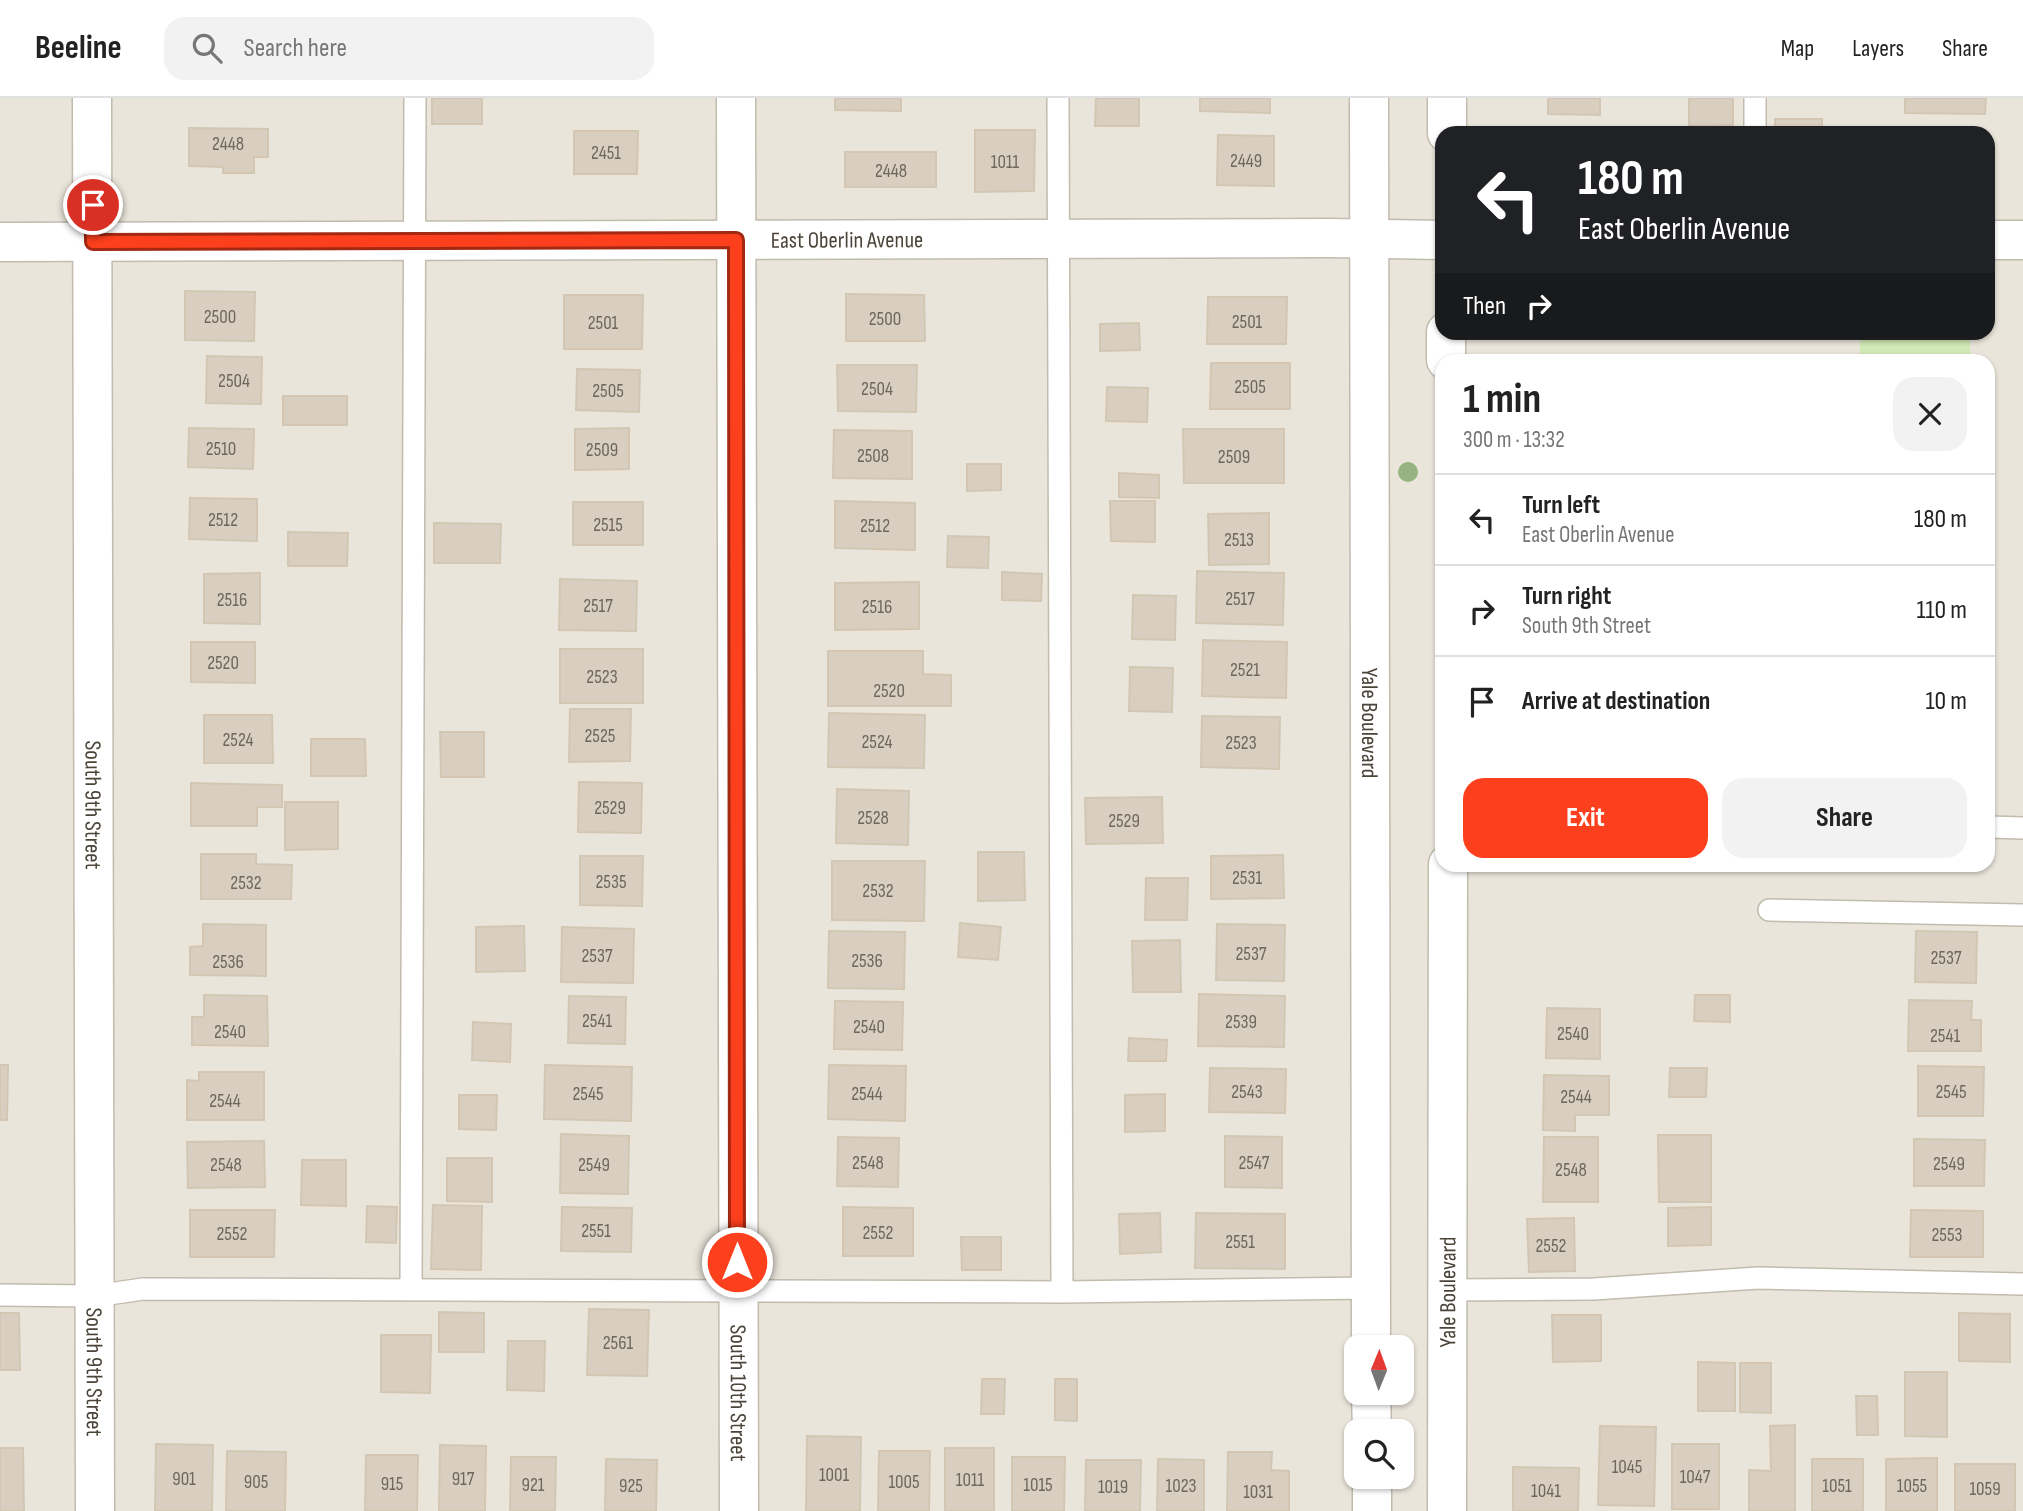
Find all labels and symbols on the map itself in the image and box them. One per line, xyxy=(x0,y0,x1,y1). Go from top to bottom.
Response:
house number: 2448 xyxy=(212,133,244,156)
house number: 2451 xyxy=(591,142,621,165)
house number: 2449 xyxy=(1230,150,1262,173)
house number: 1011 xyxy=(991,151,1020,174)
house number: 2448 xyxy=(875,160,907,183)
pin xyxy=(63,175,123,235)
street label: East Oberlin Avenue xyxy=(771,226,923,255)
house number: 2500 xyxy=(204,306,236,329)
house number: 2500 xyxy=(869,308,901,331)
house number: 2501 xyxy=(1232,311,1263,334)
house number: 2501 xyxy=(588,312,619,335)
house number: 2504 xyxy=(218,370,250,393)
house number: 2505 xyxy=(1234,376,1266,399)
house number: 2504 xyxy=(861,378,893,401)
house number: 2505 xyxy=(592,380,624,403)
house number: 2510 xyxy=(206,438,236,461)
house number: 2509 xyxy=(586,439,618,462)
house number: 2508 xyxy=(857,445,889,468)
house number: 2509 xyxy=(1218,446,1250,469)
house number: 2512 xyxy=(208,509,238,532)
house number: 2515 xyxy=(593,514,623,537)
house number: 2512 xyxy=(860,515,890,538)
house number: 2513 xyxy=(1224,529,1254,552)
house number: 2517 xyxy=(1225,588,1255,611)
house number: 2516 xyxy=(217,589,247,612)
house number: 2517 xyxy=(583,595,613,618)
house number: 2516 xyxy=(862,596,892,619)
house number: 2520 xyxy=(207,652,239,675)
house number: 2521 xyxy=(1230,659,1260,682)
house number: 2523 xyxy=(586,666,618,689)
street label: Yale Boulevard xyxy=(1355,668,1383,778)
house number: 2520 xyxy=(873,680,905,703)
house number: 2525 xyxy=(585,725,615,748)
house number: 2524 xyxy=(222,729,254,752)
house number: 2524 xyxy=(861,731,893,754)
house number: 2523 xyxy=(1225,732,1257,755)
street label: South 9th Street xyxy=(78,740,107,870)
house number: 2529 xyxy=(594,797,626,820)
house number: 2528 xyxy=(857,807,889,830)
house number: 2529 xyxy=(1108,810,1140,833)
house number: 2531 xyxy=(1232,867,1262,890)
house number: 2535 xyxy=(595,871,627,894)
house number: 2532 xyxy=(230,872,262,895)
house number: 2532 xyxy=(862,880,894,903)
house number: 2537 xyxy=(1235,943,1267,966)
house number: 2537 xyxy=(581,945,613,968)
house number: 2537 xyxy=(1930,947,1962,970)
house number: 2536 xyxy=(851,950,883,973)
house number: 2536 xyxy=(212,951,244,974)
house number: 2541 xyxy=(582,1010,612,1033)
house number: 2539 xyxy=(1225,1011,1257,1034)
house number: 2540 xyxy=(853,1016,885,1039)
house number: 2540 xyxy=(214,1021,246,1044)
house number: 2540 xyxy=(1557,1023,1589,1046)
house number: 2541 xyxy=(1930,1025,1960,1048)
house number: 2543 xyxy=(1231,1081,1263,1104)
house number: 2545 xyxy=(1935,1081,1967,1104)
house number: 2545 xyxy=(572,1083,604,1106)
house number: 2544 xyxy=(851,1083,883,1106)
house number: 2544 xyxy=(1560,1086,1592,1109)
house number: 2544 xyxy=(209,1090,241,1113)
house number: 2548 xyxy=(852,1152,884,1175)
house number: 2547 xyxy=(1239,1152,1270,1175)
house number: 2549 xyxy=(1933,1153,1965,1176)
house number: 2548 xyxy=(210,1154,242,1177)
house number: 2549 xyxy=(578,1154,610,1177)
house number: 2548 xyxy=(1555,1159,1587,1182)
house number: 2551 xyxy=(581,1220,611,1243)
house number: 2552 xyxy=(863,1222,893,1245)
house number: 2552 xyxy=(217,1223,247,1246)
house number: 2553 xyxy=(1931,1224,1963,1247)
position arrow xyxy=(700,1225,774,1299)
house number: 2551 xyxy=(1225,1231,1255,1254)
house number: 2552 xyxy=(1536,1235,1566,1258)
street label: Yale Boulevard xyxy=(1434,1237,1462,1347)
street label: South 9th Street xyxy=(80,1307,108,1437)
street label: South 10th Street xyxy=(724,1324,752,1462)
house number: 2561 xyxy=(603,1332,634,1355)
north arrow xyxy=(1344,1335,1414,1405)
house number: 1045 xyxy=(1612,1456,1642,1479)
house number: 1001 xyxy=(819,1464,849,1487)
house number: 1047 xyxy=(1680,1466,1711,1489)
house number: 901 xyxy=(172,1468,196,1491)
house number: 917 xyxy=(452,1468,475,1491)
house number: 1011 xyxy=(956,1469,985,1492)
house number: 905 xyxy=(244,1471,268,1494)
house number: 1005 xyxy=(888,1471,920,1494)
house number: 915 xyxy=(381,1473,403,1496)
house number: 921 xyxy=(522,1474,545,1497)
house number: 1015 xyxy=(1023,1474,1053,1497)
house number: 925 xyxy=(619,1475,643,1498)
house number: 1023 xyxy=(1166,1475,1197,1498)
house number: 1051 xyxy=(1822,1475,1852,1498)
house number: 1055 xyxy=(1897,1475,1927,1498)
house number: 1019 xyxy=(1098,1476,1128,1499)
house number: 1059 xyxy=(1969,1478,2001,1501)
house number: 1041 xyxy=(1531,1480,1561,1503)
house number: 1031 xyxy=(1243,1481,1273,1504)

